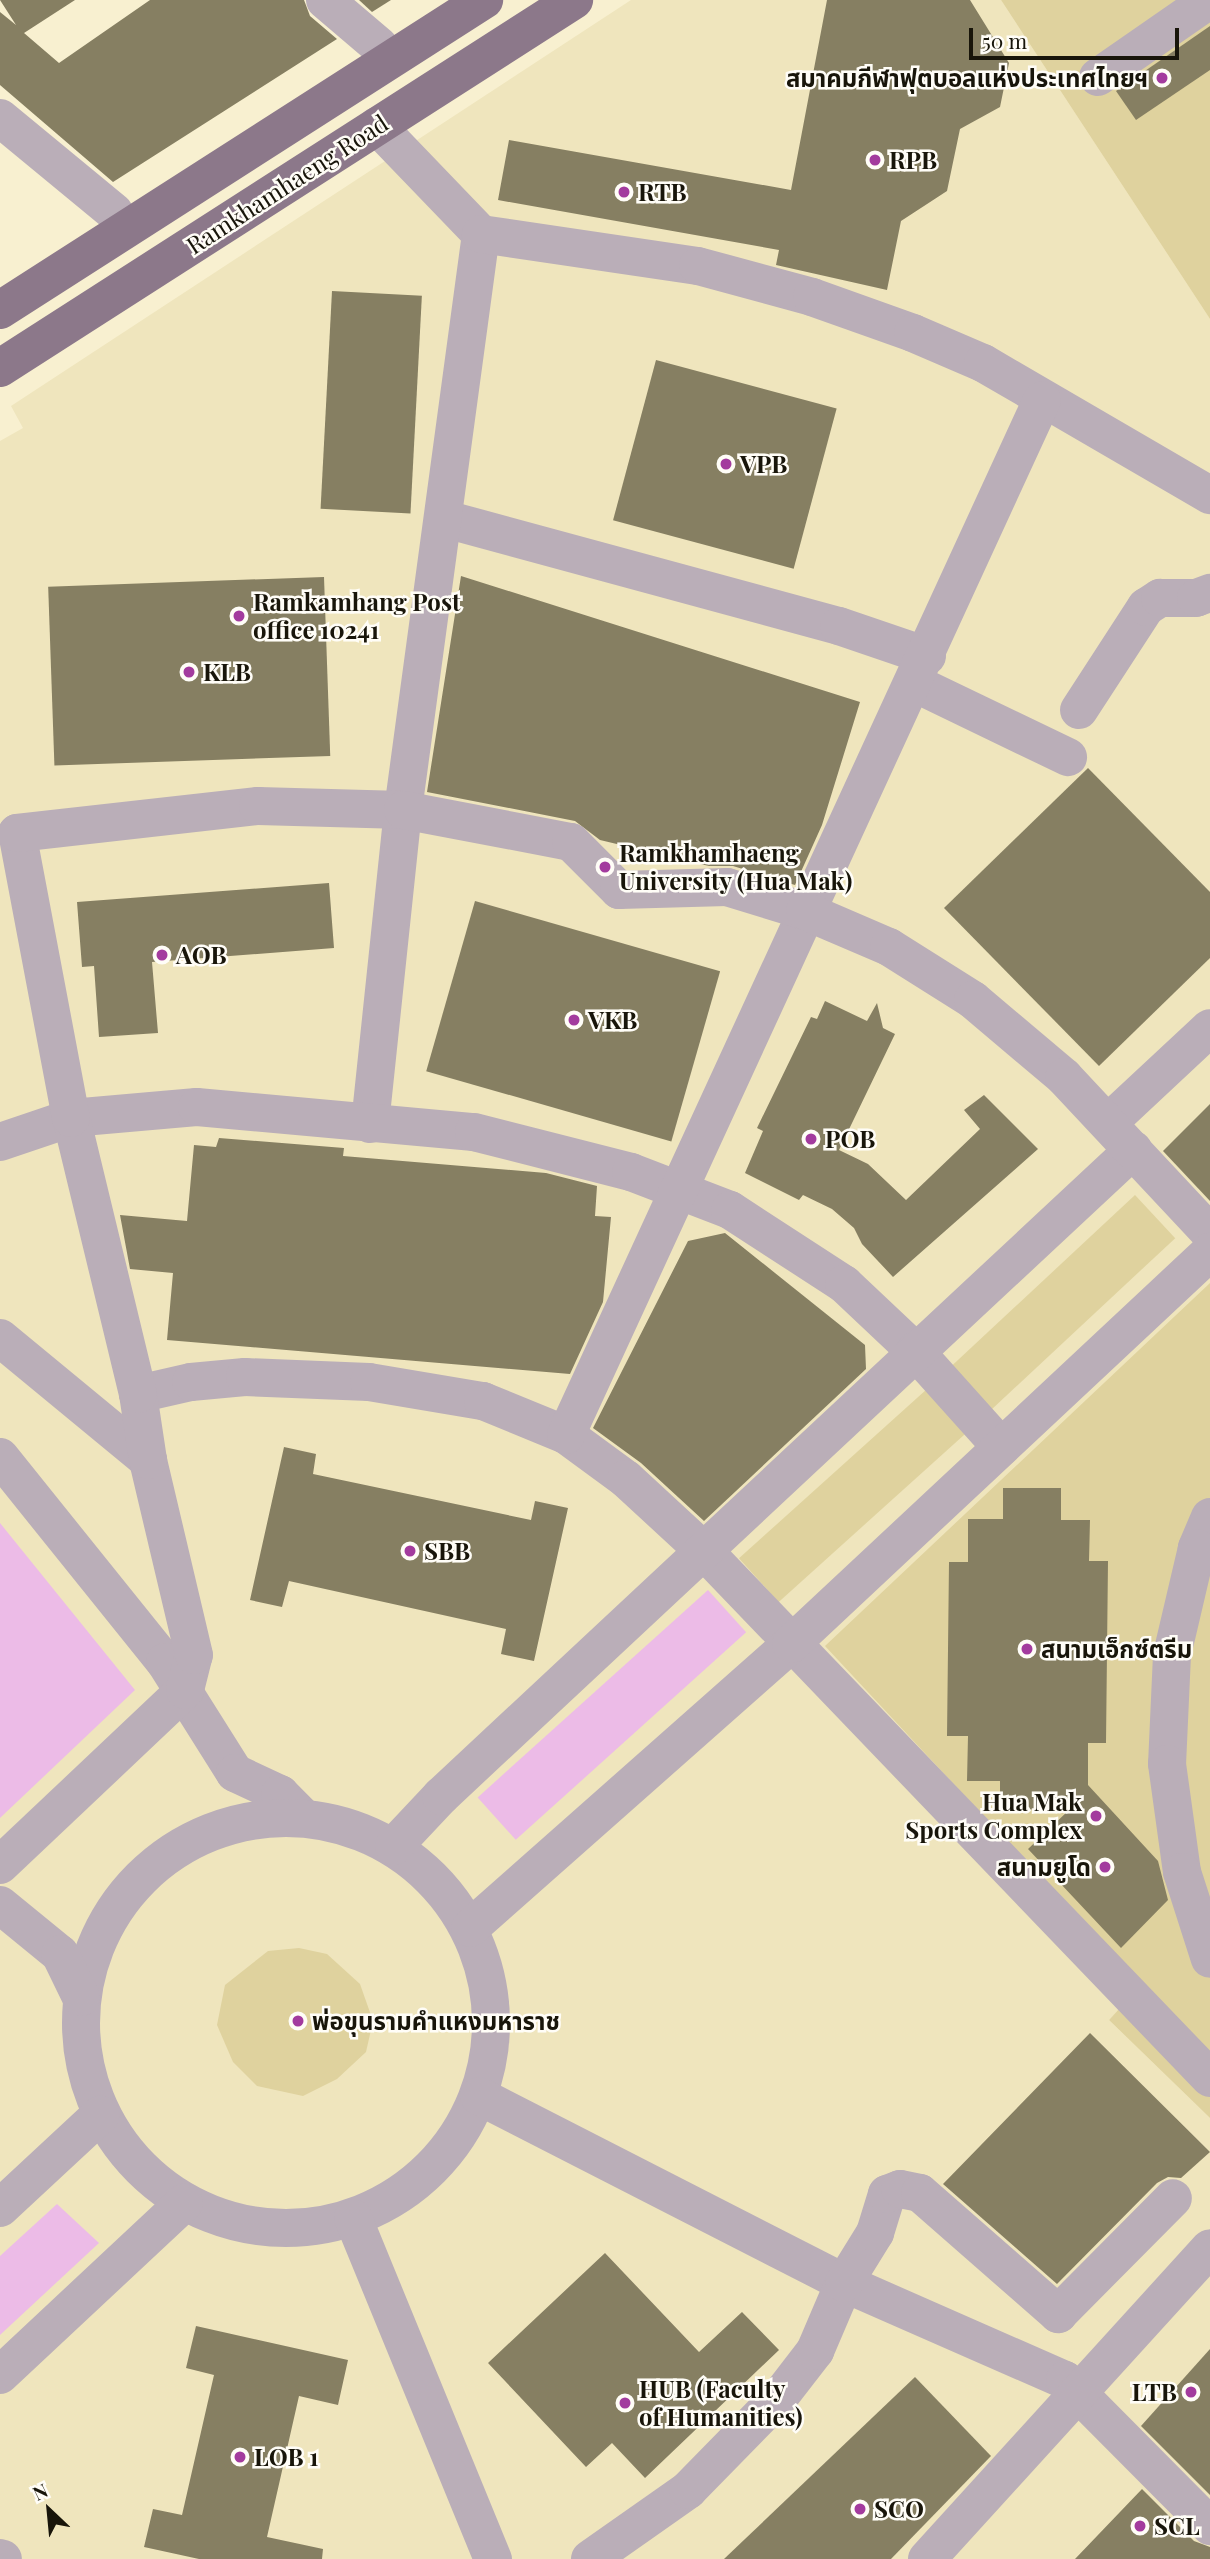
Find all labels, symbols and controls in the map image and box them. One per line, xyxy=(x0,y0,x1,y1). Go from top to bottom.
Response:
scale bar xyxy=(972,14,1182,58)
text: 50 m xyxy=(982,26,1027,54)
place label: สมาคมกีฬาฟุตบอลแห่งประเทศไทยฯ xyxy=(786,64,1148,92)
marker: สมาคมกีฬาฟุตบอลแห่งประเทศไทยฯ xyxy=(1154,70,1170,86)
street label: Ramkhamhaeng Road xyxy=(181,108,393,260)
place label: RPB xyxy=(889,146,937,174)
marker: RPB xyxy=(867,152,883,168)
place label: RTB xyxy=(638,178,687,206)
marker: RTB xyxy=(616,184,632,200)
place label: VPB xyxy=(740,450,787,478)
marker: VPB xyxy=(718,456,734,472)
place label: Ramkamhang Post office 10241 xyxy=(253,588,460,644)
marker: Ramkamhang Post office 10241 xyxy=(231,608,247,624)
place label: KLB xyxy=(203,658,251,686)
marker: KLB xyxy=(181,664,197,680)
place label: Ramkhamhaeng University (Hua Mak) xyxy=(619,839,853,895)
marker: Ramkhamhaeng University (Hua Mak) xyxy=(597,859,613,875)
place label: AOB xyxy=(176,941,227,969)
marker: AOB xyxy=(154,947,170,963)
place label: VKB xyxy=(588,1006,637,1034)
marker: VKB xyxy=(566,1012,582,1028)
place label: POB xyxy=(825,1125,875,1153)
marker: POB xyxy=(803,1131,819,1147)
place label: SBB xyxy=(424,1537,470,1565)
marker: SBB xyxy=(402,1543,418,1559)
place label: สนามเอ็กซ์ตรีม xyxy=(1041,1635,1192,1663)
marker: สนามเอ็กซ์ตรีม xyxy=(1019,1641,1035,1657)
place label: Hua Mak Sports Complex xyxy=(905,1788,1082,1844)
marker: Hua Mak Sports Complex xyxy=(1088,1808,1104,1824)
place label: สนามยูโด xyxy=(997,1853,1091,1881)
marker: สนามยูโด xyxy=(1097,1859,1113,1875)
place label: พ่อขุนรามคำแหงมหาราช xyxy=(312,2007,560,2035)
marker: พ่อขุนรามคำแหงมหาราช xyxy=(290,2013,306,2029)
place label: HUB (Faculty of Humanities) xyxy=(639,2375,803,2431)
place label: LTB xyxy=(1132,2378,1177,2406)
marker: LTB xyxy=(1183,2384,1199,2400)
marker: HUB (Faculty of Humanities) xyxy=(617,2395,633,2411)
place label: LOB 1 xyxy=(254,2443,318,2471)
marker: LOB 1 xyxy=(232,2449,248,2465)
north arrow xyxy=(14,2475,84,2545)
text: N xyxy=(28,2476,52,2506)
place label: SCO xyxy=(874,2495,924,2523)
marker: SCO xyxy=(852,2501,868,2517)
place label: SCL xyxy=(1154,2512,1200,2540)
marker: SCL xyxy=(1132,2518,1148,2534)

